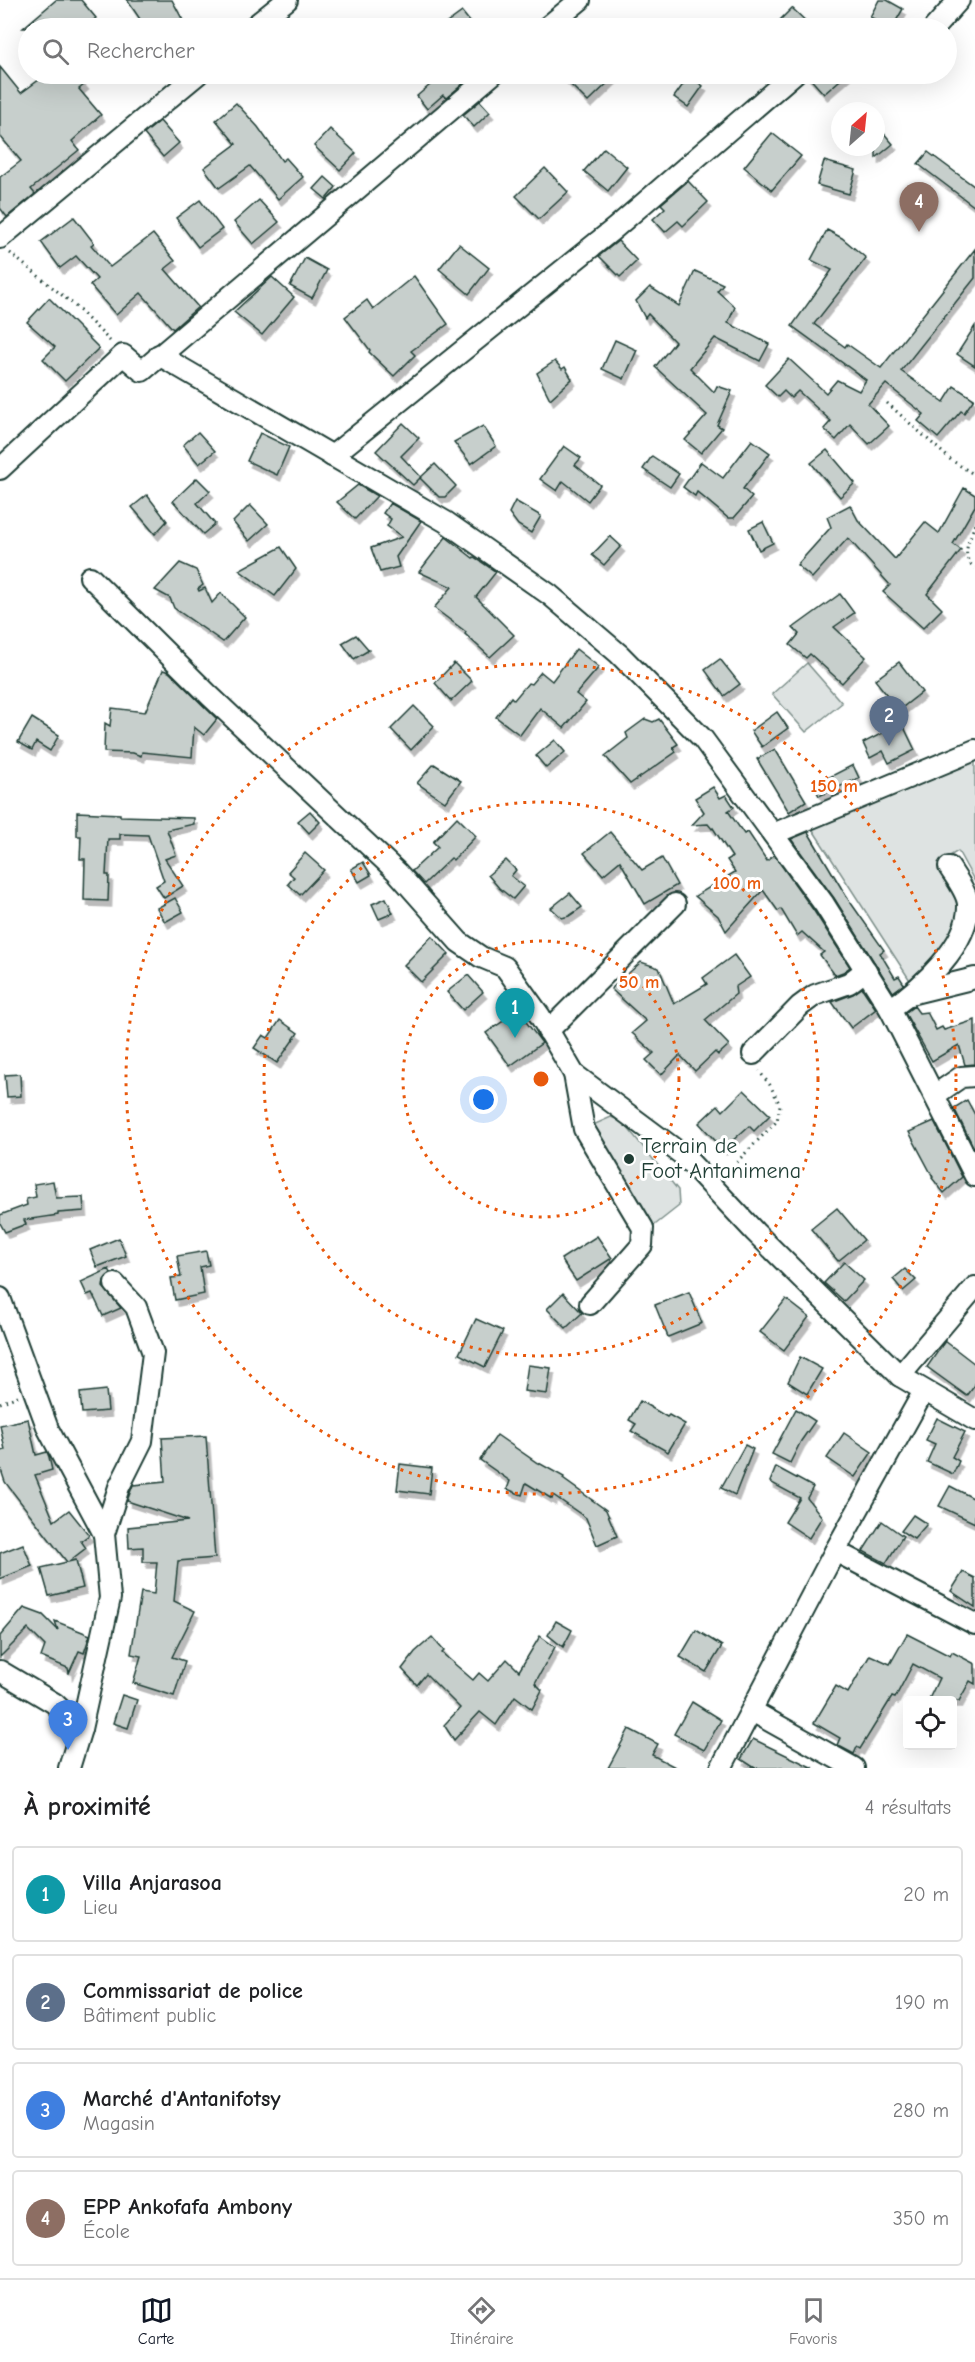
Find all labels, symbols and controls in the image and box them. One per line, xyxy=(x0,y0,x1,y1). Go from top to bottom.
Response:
search box xyxy=(18,18,957,84)
icon: search xyxy=(39,35,72,68)
text: Rechercher xyxy=(87,38,195,64)
north arrow xyxy=(831,102,885,156)
pin: 4 xyxy=(900,182,938,232)
pin: 2 xyxy=(870,696,908,746)
text: 150 m xyxy=(810,776,858,797)
text: 100 m xyxy=(713,873,761,894)
text: 50 m xyxy=(619,972,659,993)
pin: 1 xyxy=(496,988,534,1038)
centre of rings xyxy=(531,1069,551,1089)
your location xyxy=(469,1085,498,1114)
place label: Terrain de Foot Antanimena xyxy=(641,1133,801,1184)
marker: Terrain de Foot Antanimena xyxy=(622,1152,636,1166)
map controls xyxy=(903,1696,957,1750)
button: locate xyxy=(903,1696,957,1750)
pin: 3 xyxy=(48,1700,88,1750)
text: À proximité xyxy=(24,1792,151,1822)
text: 4 résultats xyxy=(865,1796,951,1819)
text: Villa Anjarasoa xyxy=(83,1870,222,1896)
text: 1 xyxy=(42,1883,49,1906)
text: 20 m xyxy=(903,1883,949,1906)
text: Lieu xyxy=(83,1896,118,1919)
text: Commissariat de police xyxy=(83,1978,303,2004)
text: 2 xyxy=(41,1991,50,2014)
text: 190 m xyxy=(895,1991,949,2014)
text: Bâtiment public xyxy=(83,2004,216,2027)
text: Marché d'Antanifotsy xyxy=(83,2086,281,2112)
text: 3 xyxy=(41,2099,50,2122)
text: 280 m xyxy=(893,2099,949,2122)
text: Magasin xyxy=(83,2112,155,2135)
text: EPP Ankofafa Ambony xyxy=(83,2194,292,2220)
text: 4 xyxy=(41,2207,50,2230)
text: 350 m xyxy=(893,2207,949,2230)
text: École xyxy=(83,2220,130,2243)
tab: Carte xyxy=(138,2294,174,2348)
tab: Itinéraire xyxy=(450,2294,513,2348)
tab: Favoris xyxy=(789,2294,837,2348)

